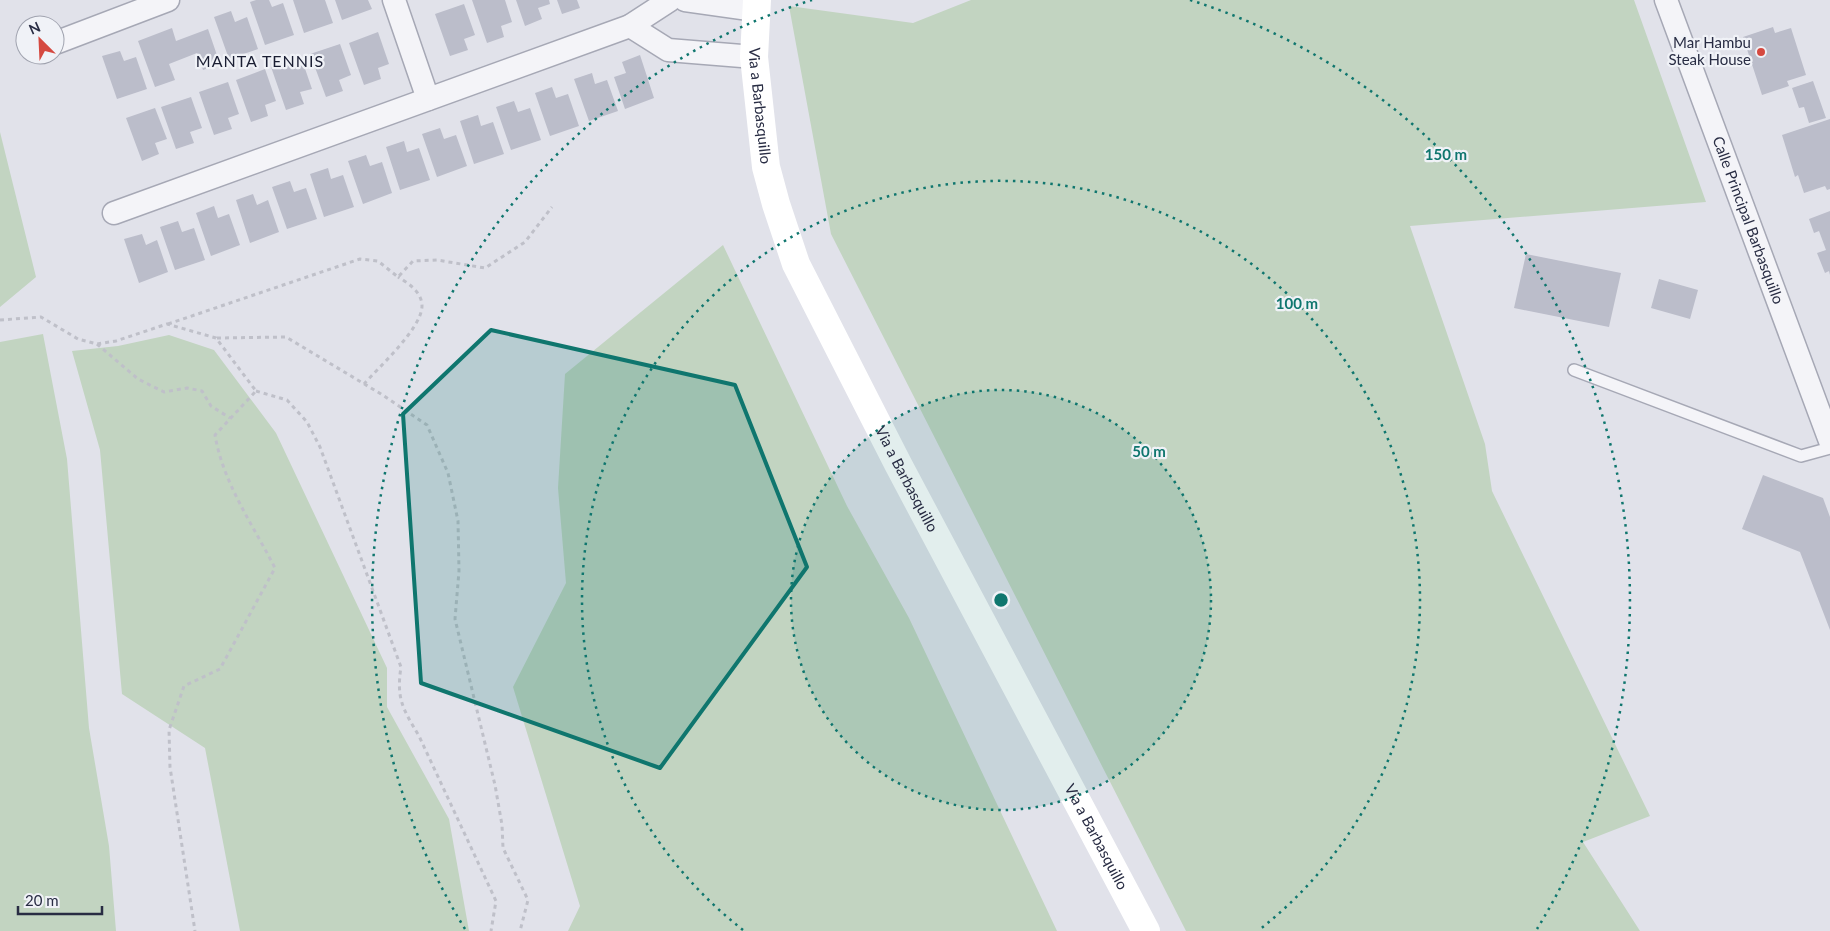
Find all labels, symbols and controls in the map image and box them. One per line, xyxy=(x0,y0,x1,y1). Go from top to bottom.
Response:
north arrow xyxy=(15,15,65,65)
text: N xyxy=(26,18,43,38)
place label: Mar Hambu Steak House xyxy=(1669,33,1751,68)
marker: Mar Hambu Steak House xyxy=(1755,46,1767,58)
street label: Via a Barbasquillo xyxy=(746,47,776,165)
district label: MANTA TENNIS xyxy=(196,51,324,70)
street label: Calle Principal Barbasquillo xyxy=(1709,134,1788,306)
text: 150 m xyxy=(1425,145,1467,163)
text: 100 m xyxy=(1276,294,1318,312)
street label: Via a Barbasquillo xyxy=(872,423,942,535)
text: 50 m xyxy=(1132,442,1166,460)
centre of rings xyxy=(992,591,1010,609)
street label: Via a Barbasquillo xyxy=(1061,780,1132,892)
scale bar xyxy=(18,884,101,916)
text: 20 m xyxy=(25,891,59,909)

